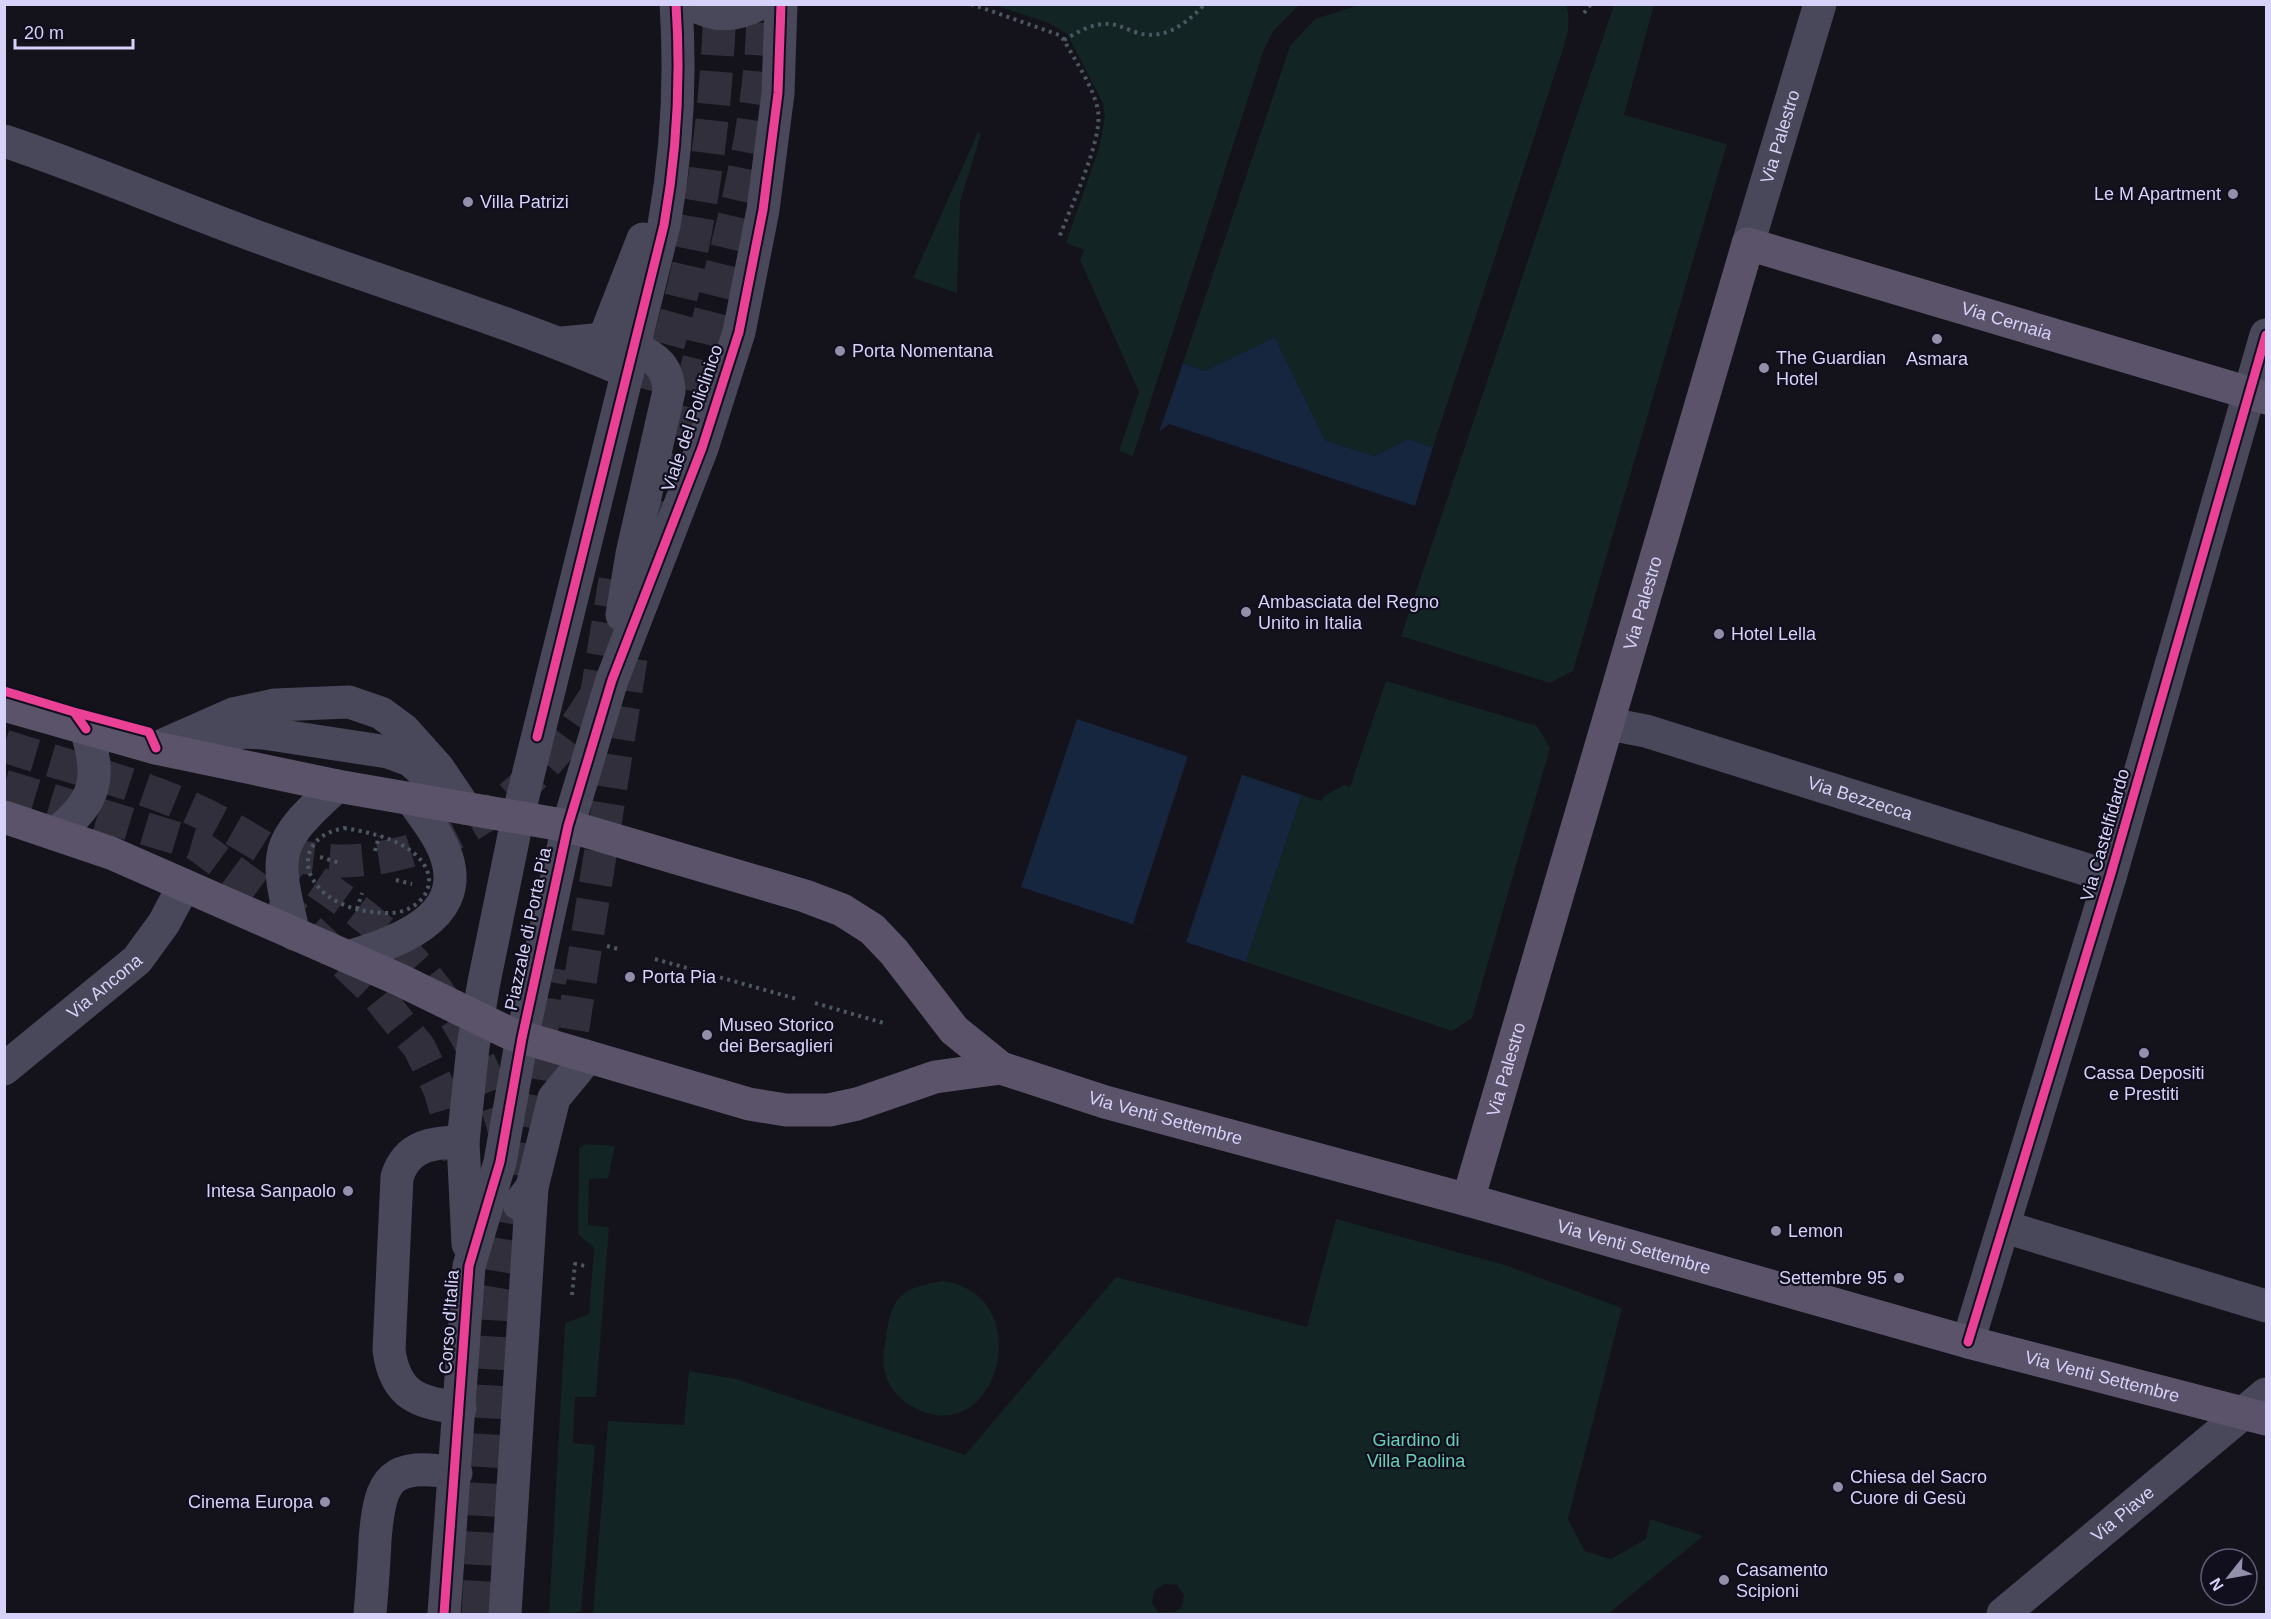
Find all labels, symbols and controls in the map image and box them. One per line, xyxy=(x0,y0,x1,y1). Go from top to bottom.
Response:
scale bar xyxy=(15,12,134,50)
text: 20 m xyxy=(24,23,64,43)
street label: Via Palestro xyxy=(1757,87,1804,186)
place label: Le M Apartment xyxy=(2094,184,2221,204)
marker: Le M Apartment xyxy=(2226,187,2240,201)
place label: Villa Patrizi xyxy=(480,192,569,212)
marker: Villa Patrizi xyxy=(461,195,475,209)
street label: Via Cernaia xyxy=(1959,298,2055,344)
marker: Asmara xyxy=(1930,332,1944,346)
place label: Porta Nomentana xyxy=(852,341,994,361)
street label: Viale del Policlinico xyxy=(658,342,726,494)
marker: Porta Nomentana xyxy=(833,344,847,358)
place label: The Guardian Hotel xyxy=(1776,348,1886,389)
place label: Asmara xyxy=(1906,349,1969,369)
marker: The Guardian Hotel xyxy=(1757,361,1771,375)
street label: Via Palestro xyxy=(1620,554,1666,652)
place label: Ambasciata del Regno Unito in Italia xyxy=(1258,592,1439,633)
marker: Ambasciata del Regno Unito in Italia xyxy=(1239,605,1253,619)
place label: Hotel Lella xyxy=(1731,624,1817,644)
marker: Hotel Lella xyxy=(1712,627,1726,641)
street label: Via Castelfidardo xyxy=(2077,767,2133,903)
street label: Via Bezzecca xyxy=(1805,772,1916,824)
street label: Piazzale di Porta Pia xyxy=(501,845,555,1012)
street label: Via Ancona xyxy=(63,949,147,1023)
place label: Porta Pia xyxy=(642,967,717,987)
marker: Porta Pia xyxy=(623,970,637,984)
place label: Museo Storico dei Bersaglieri xyxy=(719,1015,834,1056)
street label: Via Palestro xyxy=(1483,1020,1529,1119)
marker: Museo Storico dei Bersaglieri xyxy=(700,1028,714,1042)
marker: Cassa Depositi e Prestiti xyxy=(2137,1046,2151,1060)
place label: Cassa Depositi e Prestiti xyxy=(2083,1063,2205,1104)
street label: Via Venti Settembre xyxy=(1086,1087,1245,1149)
place label: Intesa Sanpaolo xyxy=(206,1181,336,1201)
marker: Intesa Sanpaolo xyxy=(341,1184,355,1198)
street label: Via Venti Settembre xyxy=(1555,1216,1713,1278)
place label: Lemon xyxy=(1788,1221,1843,1241)
marker: Lemon xyxy=(1769,1224,1783,1238)
street label: Corso d'Italia xyxy=(435,1268,463,1375)
place label: Settembre 95 xyxy=(1779,1268,1887,1288)
marker: Settembre 95 xyxy=(1892,1271,1906,1285)
street label: Via Venti Settembre xyxy=(2023,1347,2182,1406)
park label: Giardino di Villa Paolina xyxy=(1367,1430,1466,1471)
place label: Chiesa del Sacro Cuore di Gesù xyxy=(1850,1467,1987,1508)
marker: Chiesa del Sacro Cuore di Gesù xyxy=(1831,1480,1845,1494)
street label: Via Piave xyxy=(2087,1482,2158,1546)
place label: Cinema Europa xyxy=(188,1492,314,1512)
marker: Cinema Europa xyxy=(318,1495,332,1509)
north arrow xyxy=(2199,1547,2259,1607)
place label: Casamento Scipioni xyxy=(1736,1560,1828,1601)
marker: Casamento Scipioni xyxy=(1717,1573,1731,1587)
text: N xyxy=(2206,1575,2227,1594)

